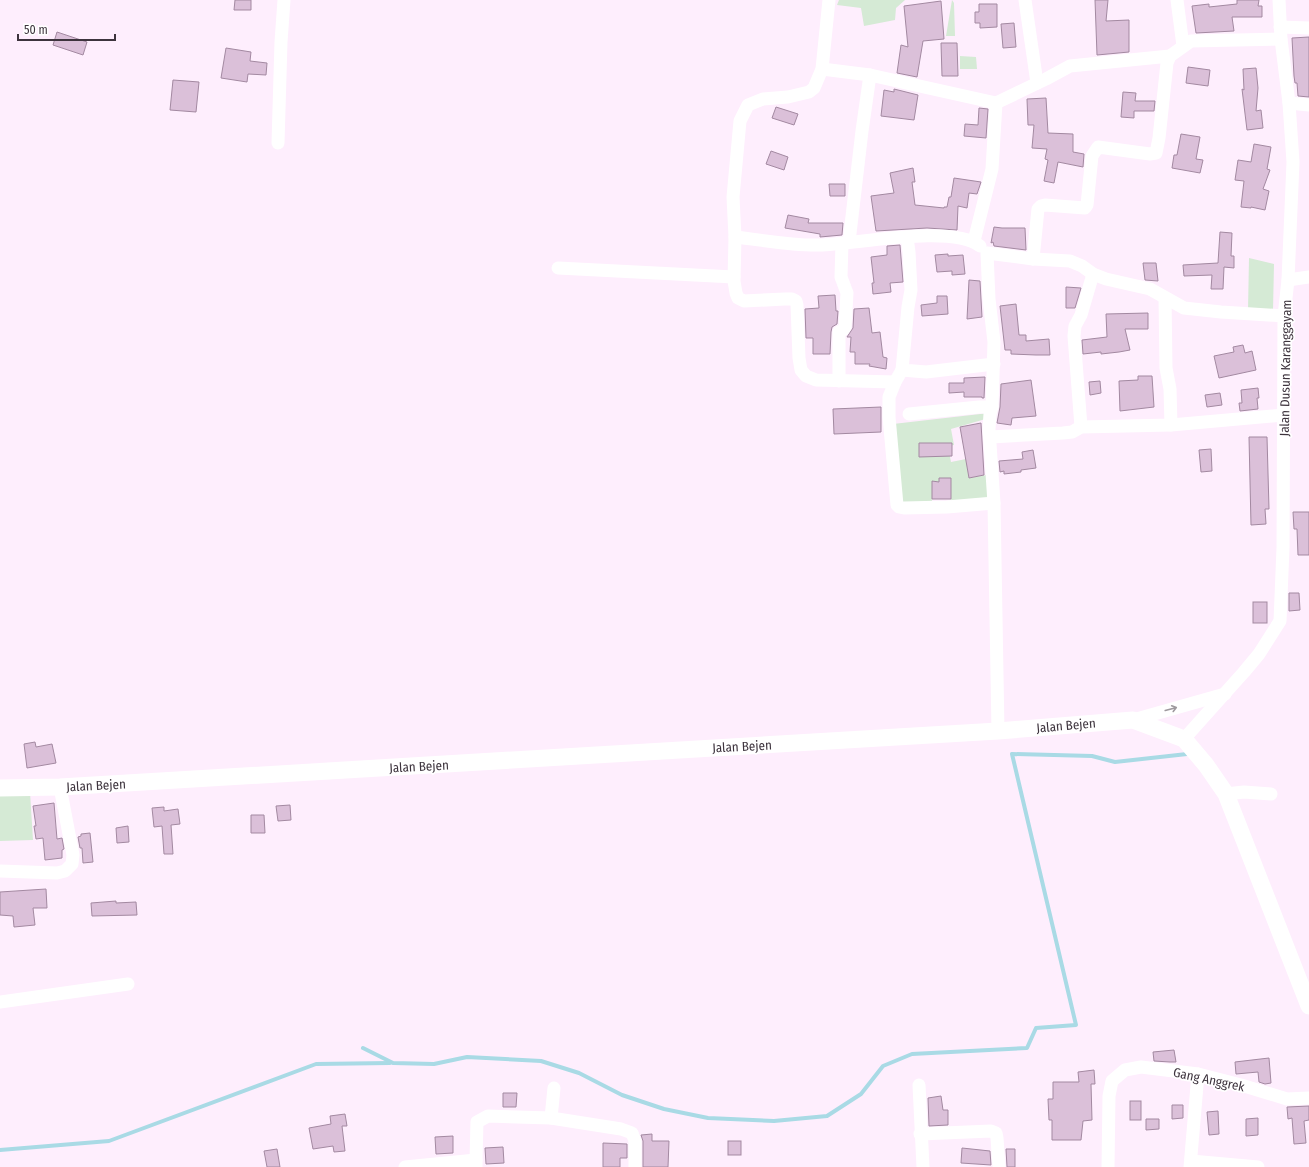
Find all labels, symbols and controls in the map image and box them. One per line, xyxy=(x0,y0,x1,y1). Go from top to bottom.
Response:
scale bar xyxy=(18,16,115,42)
text: 50 m xyxy=(24,23,48,37)
street label: Jalan Dusun Karanggayam xyxy=(1277,300,1294,436)
one-way arrow xyxy=(1164,705,1177,712)
street label: Jalan Bejen xyxy=(1036,715,1096,736)
street label: Jalan Bejen xyxy=(712,737,772,756)
street label: Jalan Bejen xyxy=(389,757,449,776)
street label: Jalan Bejen xyxy=(66,776,126,795)
street label: Gang Anggrek xyxy=(1172,1065,1247,1095)

